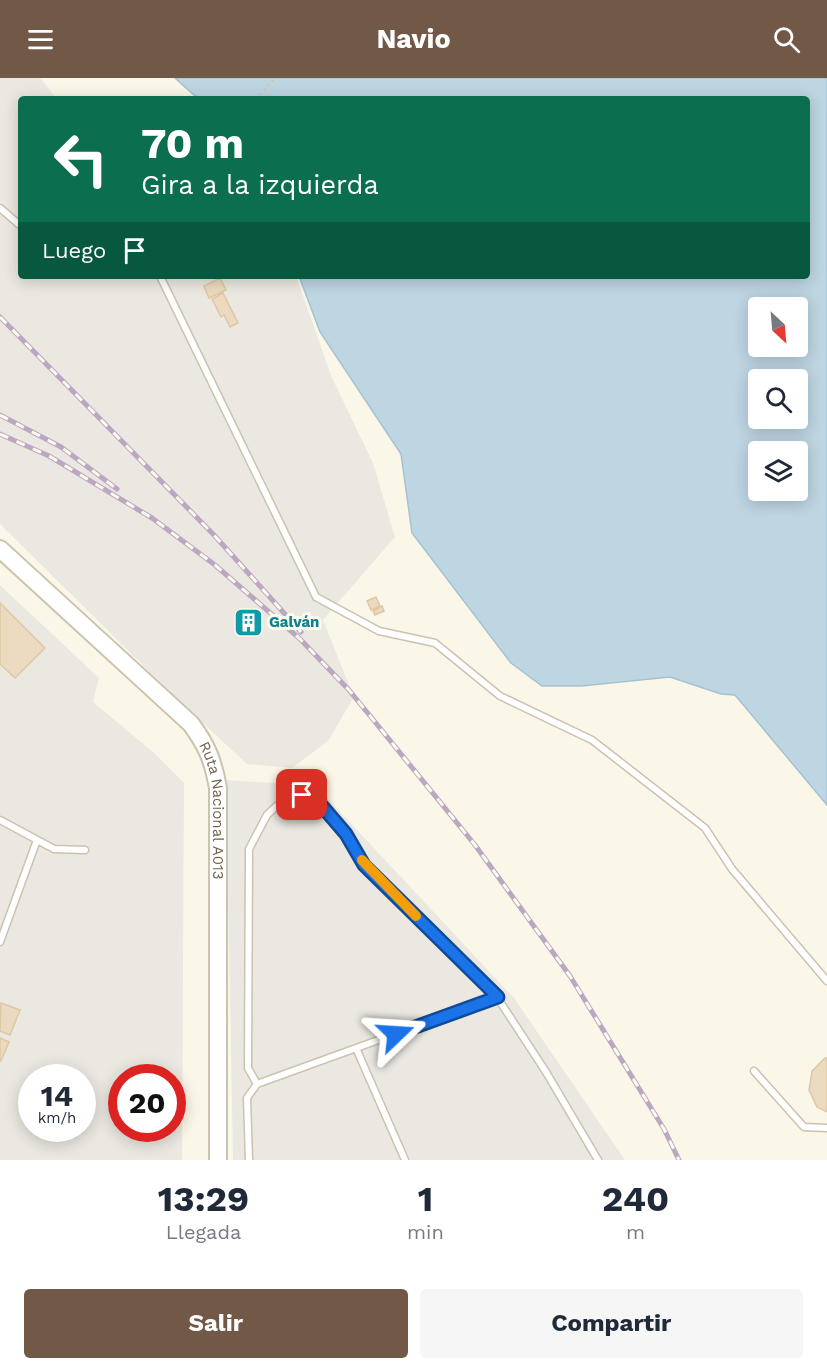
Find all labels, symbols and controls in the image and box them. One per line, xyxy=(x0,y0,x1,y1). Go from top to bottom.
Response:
icon: menu xyxy=(24,23,57,56)
text: Navio xyxy=(376,23,451,55)
icon: search xyxy=(770,23,803,56)
text: 70 m xyxy=(141,119,244,168)
icon: left xyxy=(42,120,120,198)
text: Gira a la izquierda xyxy=(141,169,379,201)
icon: arrive xyxy=(118,234,151,267)
text: Luego xyxy=(42,238,106,263)
north arrow xyxy=(748,297,808,357)
map controls xyxy=(748,297,808,501)
button: search xyxy=(748,369,808,429)
button: layers xyxy=(748,441,808,501)
building icon: Galván xyxy=(232,606,264,638)
place label: Galván xyxy=(269,613,319,631)
street label: Ruta Nacional A013 xyxy=(195,738,227,880)
pin xyxy=(276,769,327,820)
icon: arrive xyxy=(285,778,318,811)
position arrow xyxy=(364,1002,428,1066)
speed limit sign: 20 xyxy=(108,1064,186,1142)
text: 14 xyxy=(41,1078,73,1113)
text: km/h xyxy=(38,1109,76,1127)
text: 13:29 xyxy=(158,1178,249,1220)
text: 1 xyxy=(418,1178,433,1220)
text: 240 xyxy=(602,1178,669,1220)
text: Llegada xyxy=(166,1220,241,1244)
text: min xyxy=(407,1220,444,1244)
text: m xyxy=(626,1220,645,1244)
button: Salir xyxy=(24,1289,408,1358)
button: Compartir xyxy=(420,1289,803,1358)

